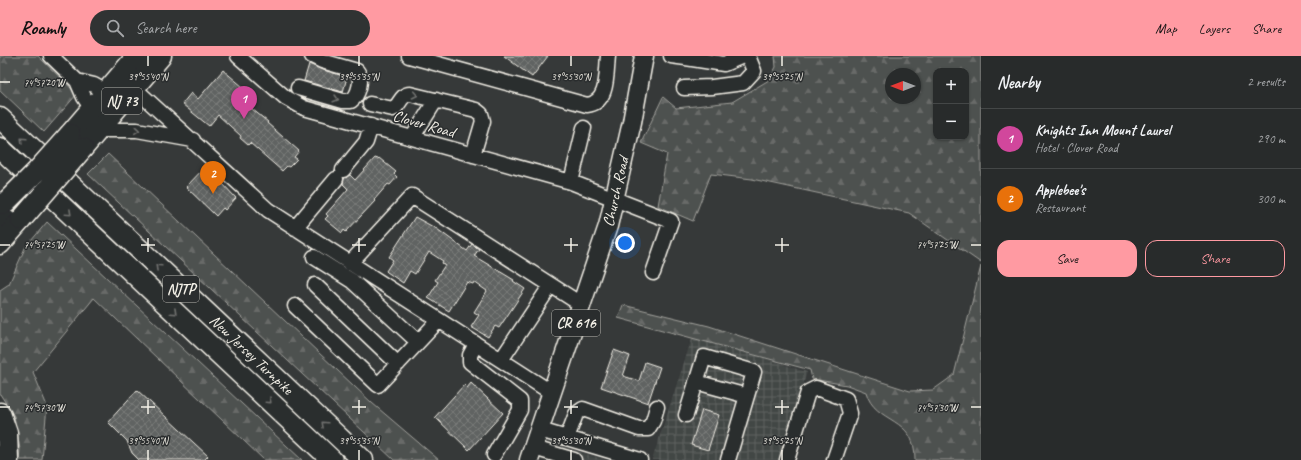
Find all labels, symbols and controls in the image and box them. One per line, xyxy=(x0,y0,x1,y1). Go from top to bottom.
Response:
search box xyxy=(90,10,370,46)
text: Roamly xyxy=(20,16,66,40)
icon: search xyxy=(104,17,126,39)
text: Search here xyxy=(136,19,197,38)
text: Map xyxy=(1155,20,1177,37)
text: Layers xyxy=(1199,20,1230,37)
text: Share xyxy=(1252,20,1281,37)
north arrow xyxy=(885,68,921,104)
map controls xyxy=(933,68,969,140)
button: + xyxy=(933,68,969,104)
text: 39°55'40"N xyxy=(128,70,170,83)
text: 39°55'35"N xyxy=(339,70,381,83)
text: 39°55'30"N xyxy=(551,70,593,83)
text: 39°55'25"N xyxy=(762,70,804,83)
text: Nearby xyxy=(997,72,1040,93)
text: 2 results xyxy=(1247,74,1285,90)
text: 74°57'20"W xyxy=(24,76,66,89)
pin: 1 xyxy=(231,86,257,119)
road number: NJ 73 xyxy=(102,88,142,114)
one-way arrow xyxy=(411,91,418,99)
one-way arrow xyxy=(332,94,339,103)
button: − xyxy=(933,104,969,140)
street label: Clover Road xyxy=(391,106,460,143)
text: Knights Inn Mount Laurel xyxy=(1035,121,1170,140)
one-way arrow xyxy=(134,126,140,135)
text: 1 xyxy=(1007,131,1013,147)
text: 290 m xyxy=(1257,131,1285,147)
one-way arrow xyxy=(20,137,28,144)
text: Hotel · Clover Road xyxy=(1035,140,1118,156)
street label: Church Road xyxy=(598,152,634,229)
pin: 2 xyxy=(200,161,226,194)
text: Applebee's xyxy=(1035,181,1085,200)
text: 2 xyxy=(1007,191,1013,207)
text: 300 m xyxy=(1257,191,1285,207)
text: Restaurant xyxy=(1035,200,1085,216)
one-way arrow xyxy=(64,208,72,216)
your location xyxy=(615,233,635,253)
text: 74°57'25"W xyxy=(24,238,66,251)
text: 74°57'25"W xyxy=(917,238,959,251)
button: Save xyxy=(997,240,1137,277)
button: Share xyxy=(1145,240,1285,277)
one-way arrow xyxy=(155,264,163,272)
road number: NJTP xyxy=(163,276,199,302)
one-way arrow xyxy=(169,307,177,315)
street label: New Jersey Turnpike xyxy=(205,310,299,400)
road number: CR 616 xyxy=(552,310,600,336)
one-way arrow xyxy=(264,396,272,404)
text: 74°57'30"W xyxy=(24,401,66,414)
text: 74°57'30"W xyxy=(917,401,959,414)
one-way arrow xyxy=(321,421,329,428)
text: 39°55'40"N xyxy=(128,434,170,447)
text: 39°55'35"N xyxy=(339,434,381,447)
text: 39°55'30"N xyxy=(551,434,593,447)
text: 39°55'25"N xyxy=(762,434,804,447)

